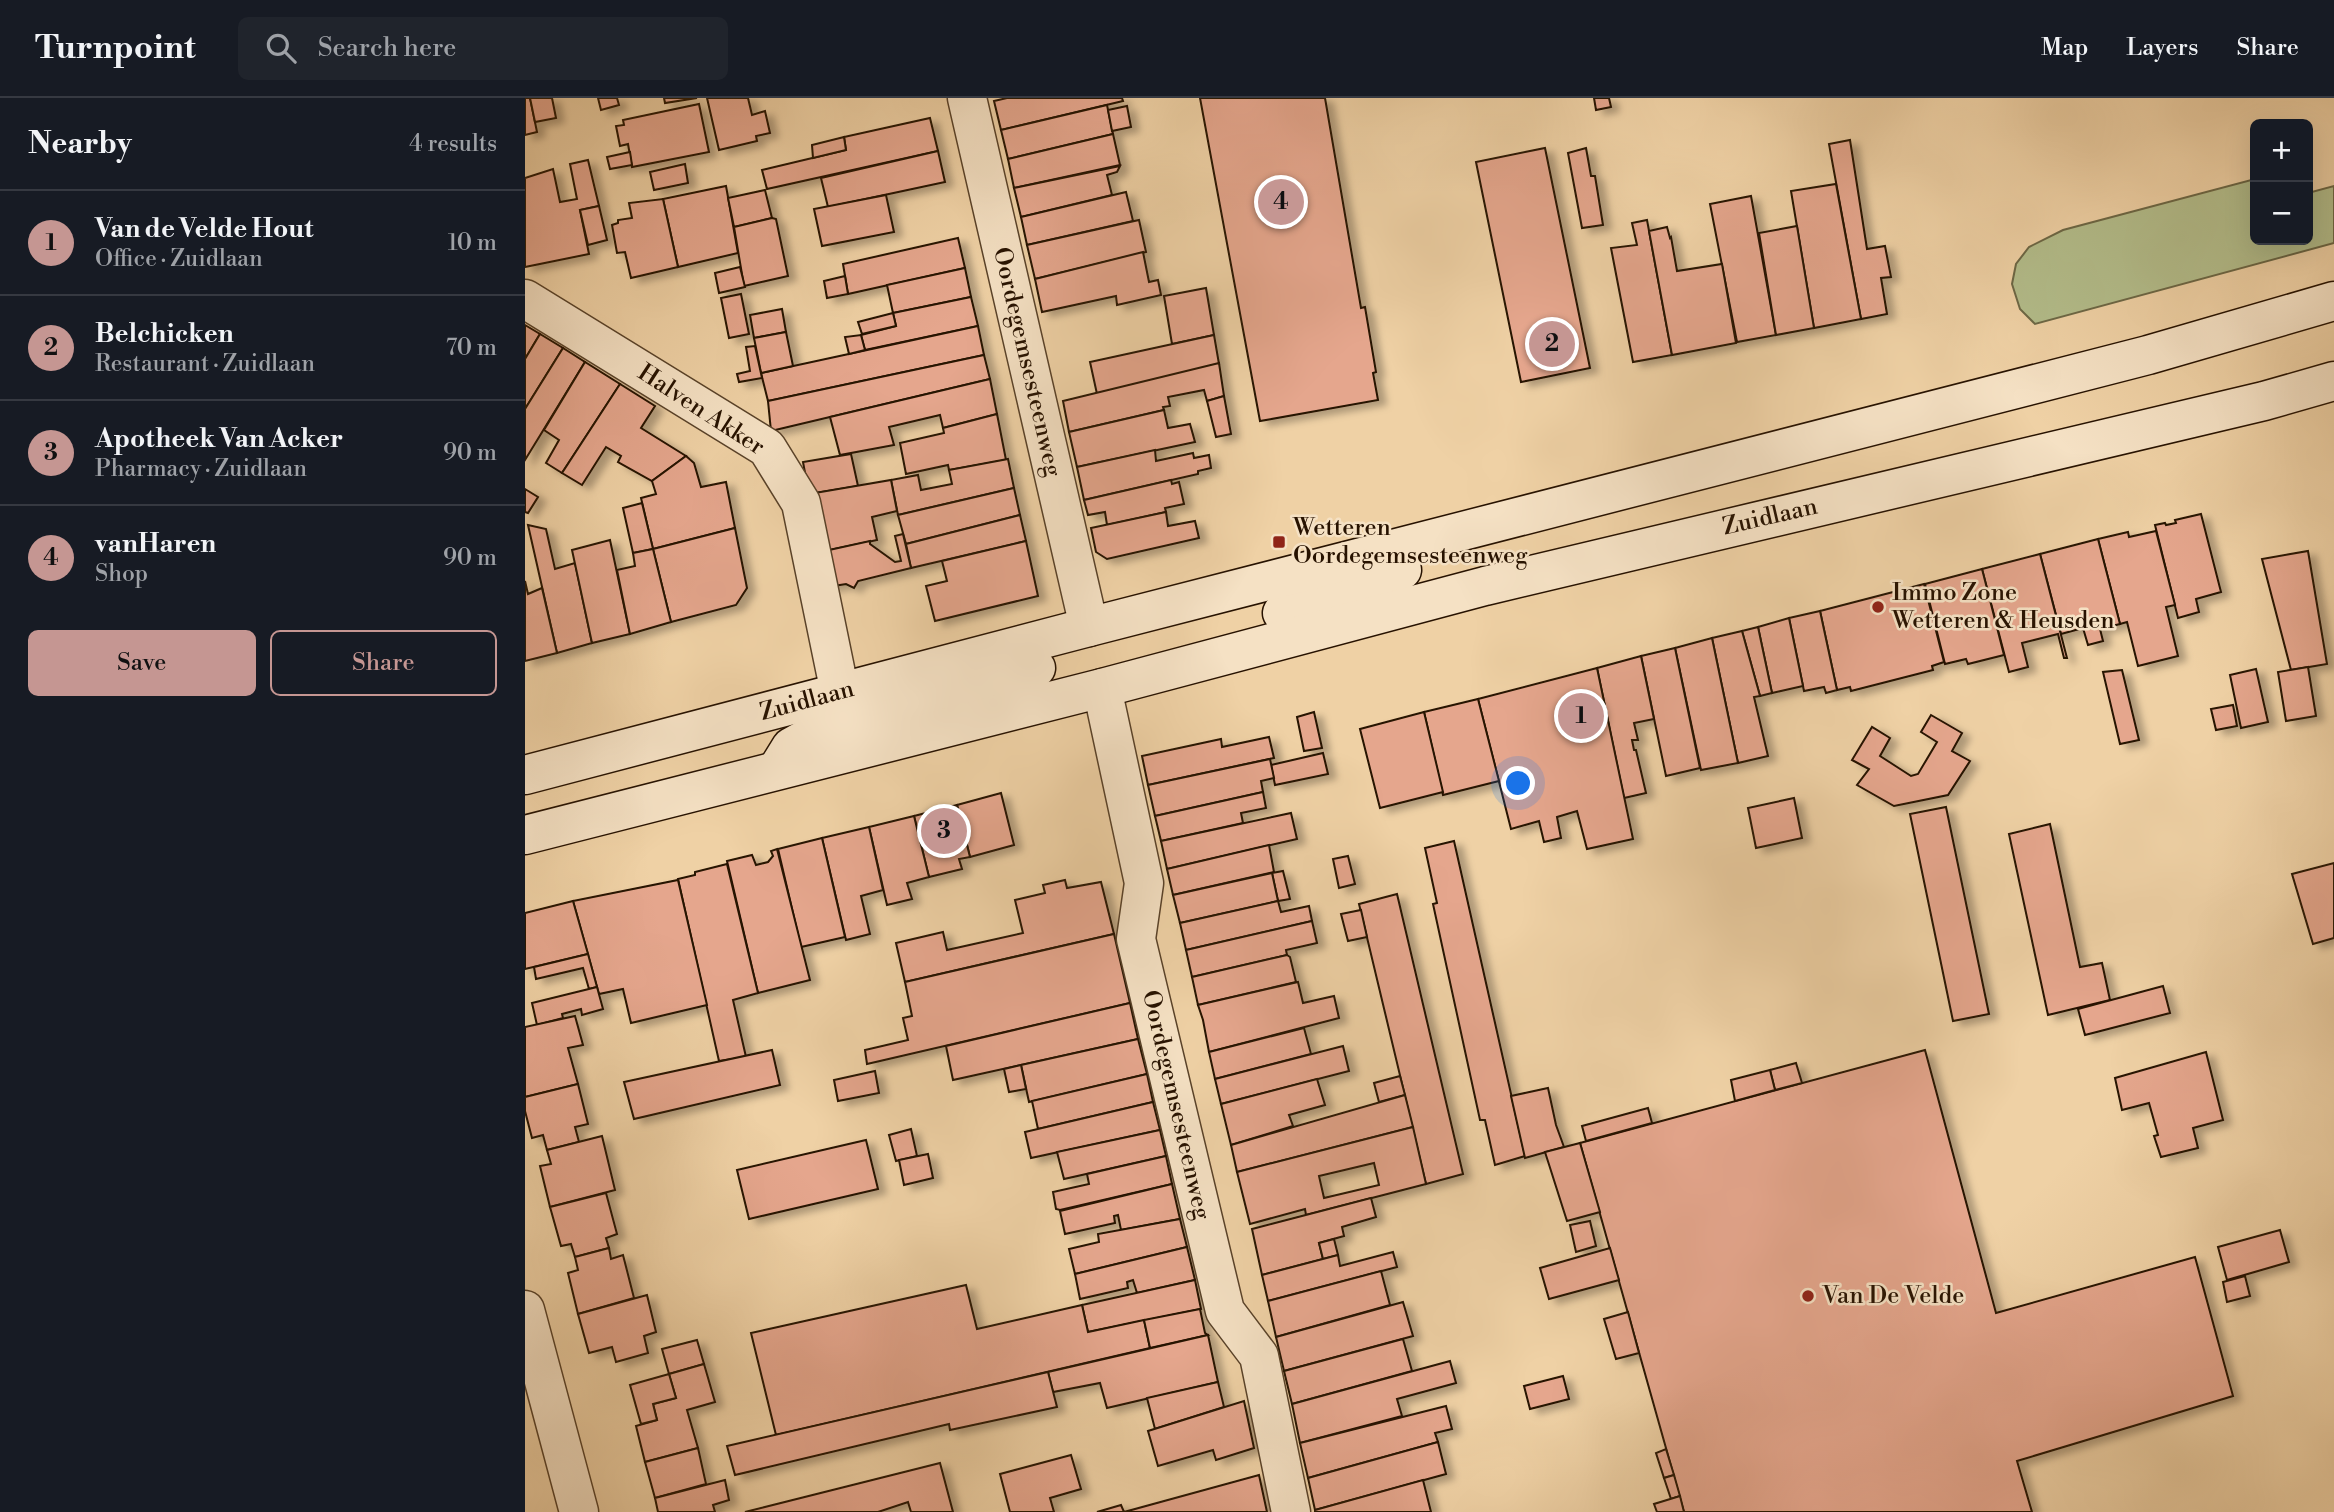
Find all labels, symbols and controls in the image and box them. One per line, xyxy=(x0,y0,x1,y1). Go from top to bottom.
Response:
search box xyxy=(238,17,728,80)
text: Turnpoint xyxy=(35,28,196,69)
icon: search xyxy=(262,29,300,67)
text: Search here xyxy=(318,32,456,64)
text: Map xyxy=(2041,33,2088,63)
text: Layers xyxy=(2126,33,2198,63)
text: Share xyxy=(2236,33,2299,63)
map controls xyxy=(2250,119,2313,245)
button: + xyxy=(2250,119,2313,182)
text: Nearby xyxy=(28,125,132,163)
text: 4 results xyxy=(409,130,497,158)
pin: 4 xyxy=(1258,176,1304,228)
button: − xyxy=(2250,182,2313,245)
text: Van de Velde Hout xyxy=(95,213,313,245)
text: 1 xyxy=(45,229,57,257)
text: 10 m xyxy=(448,229,497,257)
street label: Oordegemsesteenweg xyxy=(986,244,1068,480)
text: Office · Zuidlaan xyxy=(95,245,263,273)
text: Belchicken xyxy=(95,318,234,350)
pin: 2 xyxy=(1529,318,1575,370)
text: 2 xyxy=(44,334,58,362)
text: 70 m xyxy=(446,334,497,362)
text: Restaurant · Zuidlaan xyxy=(95,350,315,378)
street label: Halven Akker xyxy=(632,358,770,462)
text: Apotheek Van Acker xyxy=(95,423,343,455)
text: 3 xyxy=(44,439,58,467)
text: 90 m xyxy=(443,439,497,467)
text: Pharmacy · Zuidlaan xyxy=(95,455,307,483)
street label: Zuidlaan xyxy=(1720,492,1820,542)
place label: Wetteren Oordegemsesteenweg xyxy=(1292,513,1528,571)
text: vanHaren xyxy=(95,528,216,560)
marker: Wetteren Oordegemsesteenweg xyxy=(1271,534,1287,550)
text: 4 xyxy=(43,544,59,572)
text: 90 m xyxy=(443,544,497,572)
text: Shop xyxy=(95,560,148,588)
place label: Immo Zone Wetteren & Heusden xyxy=(1891,578,2115,636)
marker: Immo Zone Wetteren & Heusden xyxy=(1870,599,1886,615)
button: Save xyxy=(28,630,256,696)
button: Share xyxy=(270,630,497,696)
street label: Zuidlaan xyxy=(756,674,858,728)
pin: 1 xyxy=(1558,690,1604,742)
your location xyxy=(1501,766,1535,800)
pin: 3 xyxy=(921,805,967,857)
street label: Oordegemsesteenweg xyxy=(1135,987,1217,1223)
place label: Van De Velde xyxy=(1821,1281,1964,1311)
marker: Van De Velde xyxy=(1800,1288,1816,1304)

